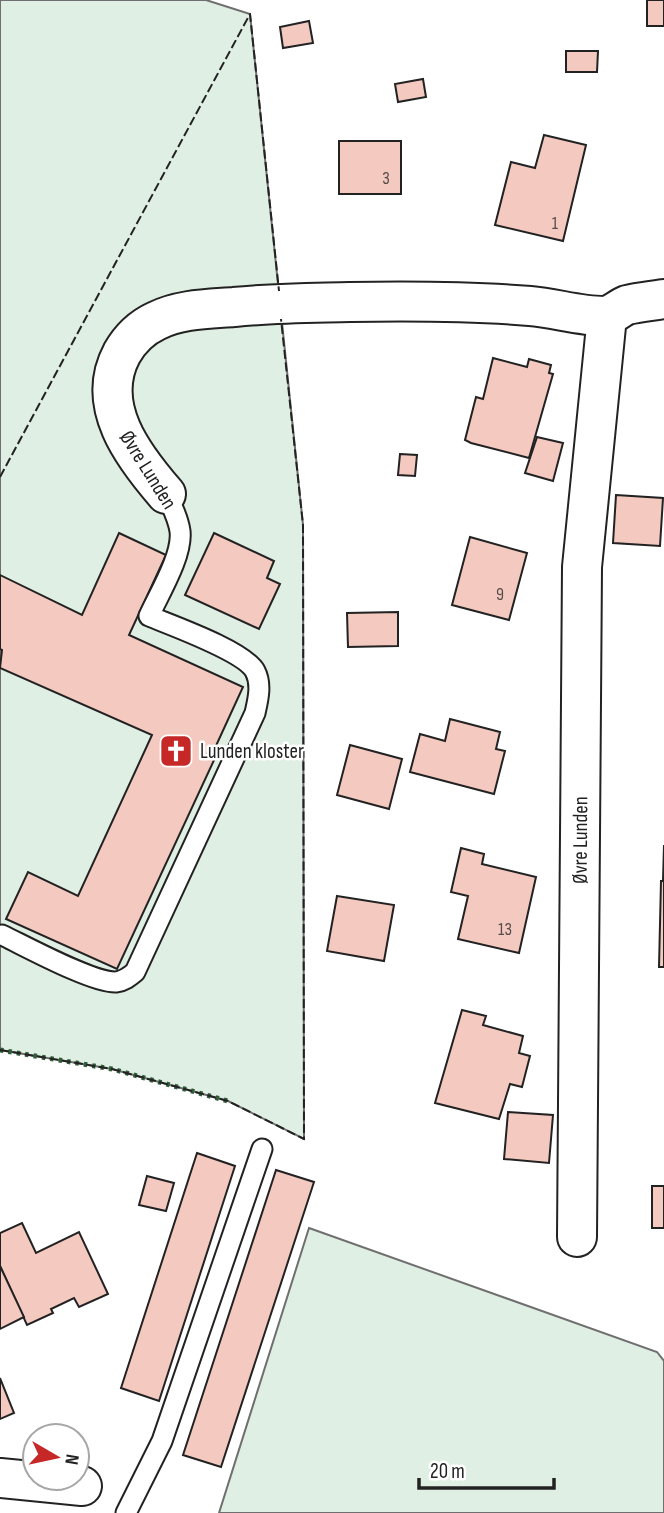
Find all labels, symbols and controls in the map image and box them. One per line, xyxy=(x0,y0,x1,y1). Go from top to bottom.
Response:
house number: 3 xyxy=(382,168,390,189)
house number: 1 xyxy=(552,213,559,234)
street label: Øvre Lunden xyxy=(114,426,182,514)
house number: 9 xyxy=(496,584,504,605)
church icon: Lunden kloster xyxy=(157,732,195,770)
place label: Lunden kloster xyxy=(200,739,304,764)
street label: Øvre Lunden xyxy=(567,796,593,884)
house number: 13 xyxy=(498,919,512,940)
north arrow xyxy=(21,1422,91,1492)
scale bar xyxy=(419,1446,554,1490)
text: N xyxy=(59,1453,83,1466)
text: 20 m xyxy=(430,1459,465,1484)

